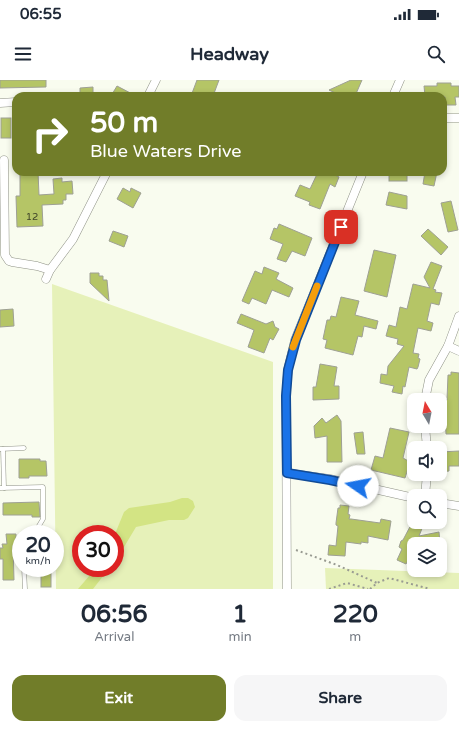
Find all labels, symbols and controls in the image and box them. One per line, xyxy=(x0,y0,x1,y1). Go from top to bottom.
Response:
text: 06:55 xyxy=(20,5,62,23)
icon: menu xyxy=(12,43,34,65)
text: Headway xyxy=(190,43,269,65)
icon: search xyxy=(425,43,447,65)
text: 50 m xyxy=(90,106,158,140)
icon: right xyxy=(24,108,76,160)
text: Blue Waters Drive xyxy=(90,140,242,162)
pin xyxy=(324,210,358,244)
house number: 12 xyxy=(26,211,38,223)
icon: arrive xyxy=(330,216,352,238)
north arrow xyxy=(407,393,447,433)
map controls xyxy=(407,393,447,577)
button: sound xyxy=(407,441,447,481)
position arrow xyxy=(337,465,379,507)
button: search xyxy=(407,489,447,529)
speed limit sign: 30 xyxy=(72,525,124,577)
text: 20 xyxy=(25,534,51,558)
button: layers xyxy=(407,537,447,577)
text: km/h xyxy=(25,555,51,567)
text: 06:56 xyxy=(81,600,148,629)
text: 1 xyxy=(233,600,248,629)
text: 220 xyxy=(333,600,378,629)
text: Arrival xyxy=(94,629,134,645)
text: min xyxy=(229,629,252,645)
text: m xyxy=(349,629,361,645)
button: Exit xyxy=(12,675,226,721)
button: Share xyxy=(234,675,447,721)

